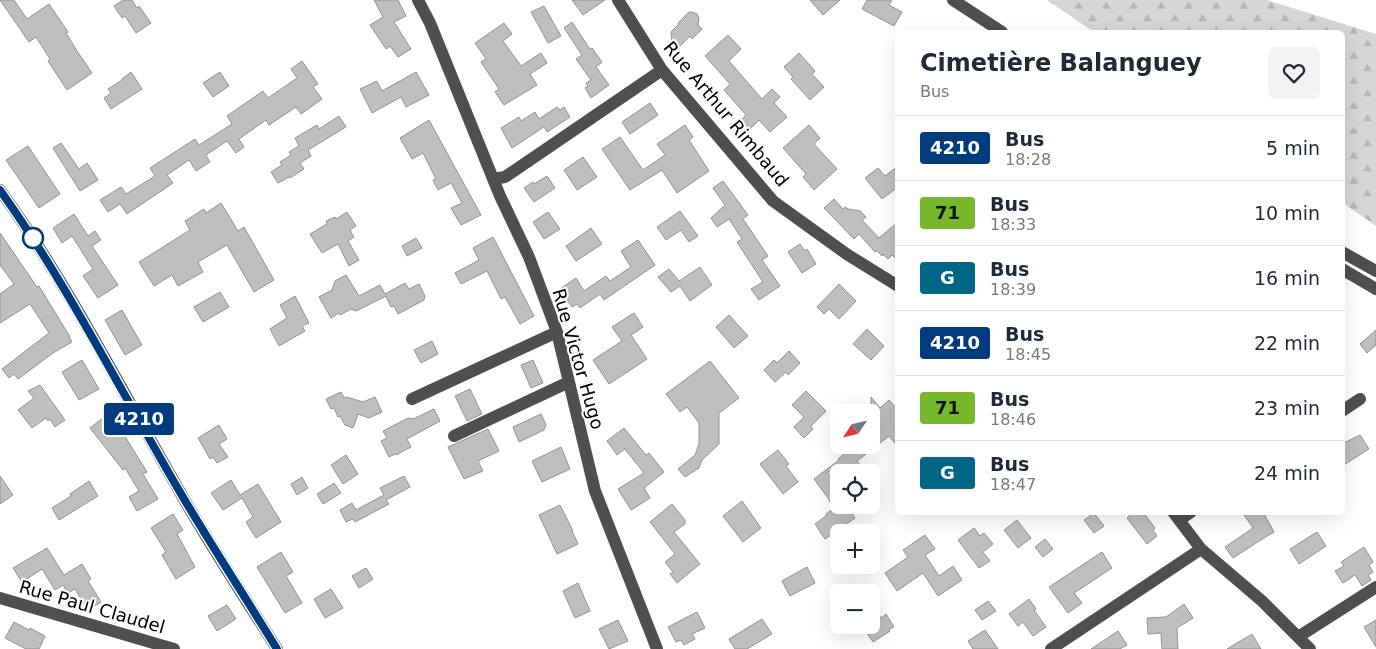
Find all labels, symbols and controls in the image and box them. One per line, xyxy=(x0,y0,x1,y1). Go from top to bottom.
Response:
street label: Rue Arthur Rimbaud xyxy=(660,37,793,191)
button: heart xyxy=(1268,47,1320,99)
text: Cimetière Balanguey xyxy=(920,49,1202,77)
text: Bus xyxy=(920,82,949,101)
text: Bus xyxy=(1005,128,1044,150)
text: 4210 xyxy=(930,137,980,158)
text: 5 min xyxy=(1266,137,1320,159)
text: 18:28 xyxy=(1005,150,1051,169)
text: Bus xyxy=(990,193,1029,215)
text: 71 xyxy=(935,202,960,223)
text: 10 min xyxy=(1254,202,1320,224)
text: 18:33 xyxy=(990,215,1036,234)
unlabelled marker xyxy=(22,227,44,249)
text: Bus xyxy=(990,258,1029,280)
text: G xyxy=(940,267,955,288)
text: 16 min xyxy=(1254,267,1320,289)
text: 18:39 xyxy=(990,280,1036,299)
street label: Rue Victor Hugo xyxy=(548,286,609,432)
text: Bus xyxy=(1005,323,1044,345)
text: 4210 xyxy=(930,332,980,353)
text: 22 min xyxy=(1254,332,1320,354)
text: 18:45 xyxy=(1005,345,1051,364)
text: Bus xyxy=(990,388,1029,410)
text: 71 xyxy=(935,397,960,418)
text: 23 min xyxy=(1254,397,1320,419)
line badge: 4210 xyxy=(104,403,174,435)
north arrow xyxy=(830,404,880,454)
map controls xyxy=(830,404,880,634)
text: 4210 xyxy=(114,408,164,429)
text: 18:46 xyxy=(990,410,1036,429)
text: Bus xyxy=(990,453,1029,475)
text: G xyxy=(940,462,955,483)
text: 24 min xyxy=(1254,462,1320,484)
button: locate xyxy=(830,464,880,514)
text: 18:47 xyxy=(990,475,1036,494)
button: + xyxy=(830,524,880,574)
street label: Rue Paul Claudel xyxy=(17,576,167,637)
button: − xyxy=(830,584,880,634)

